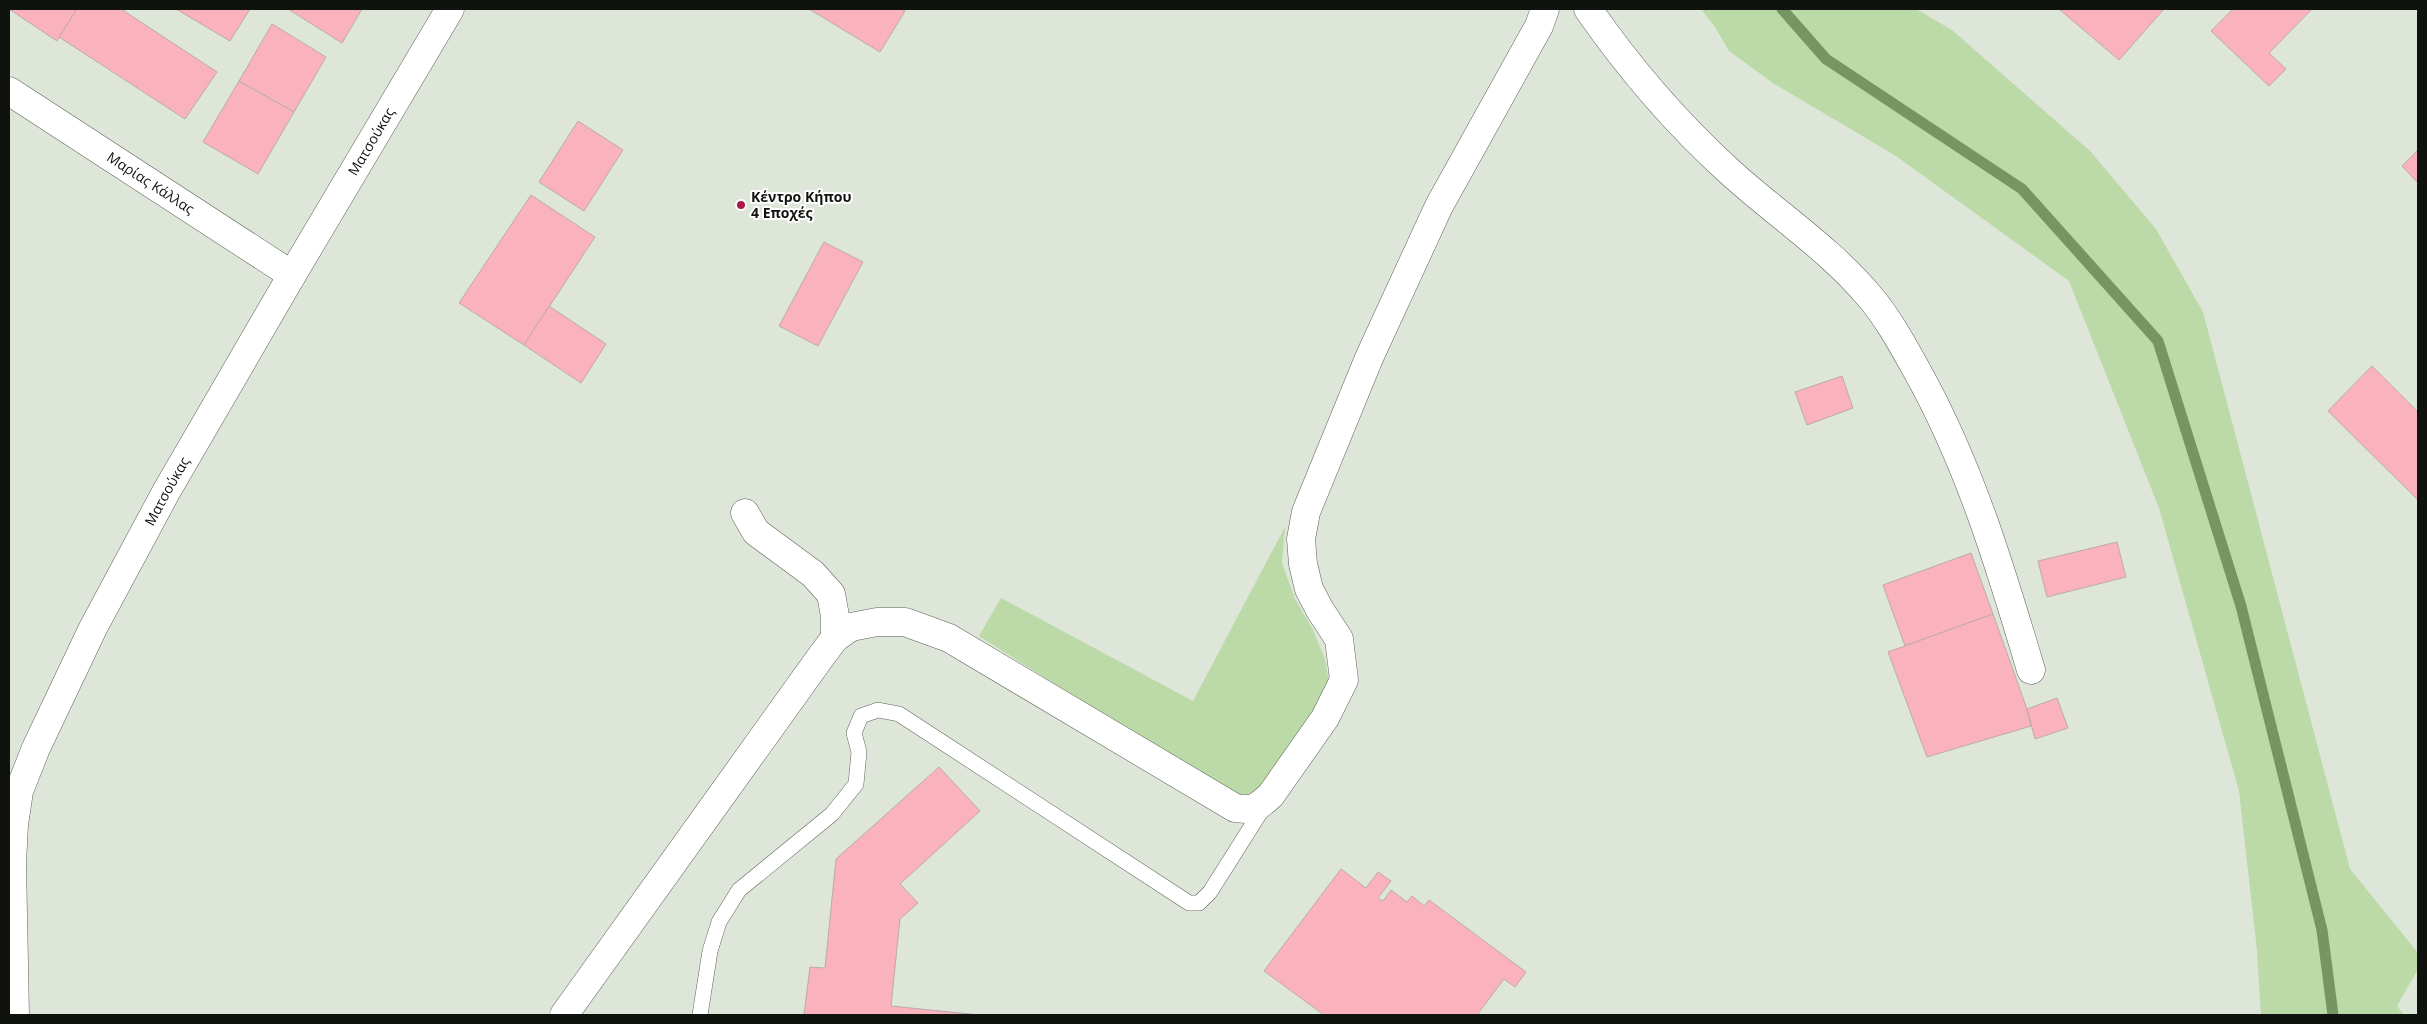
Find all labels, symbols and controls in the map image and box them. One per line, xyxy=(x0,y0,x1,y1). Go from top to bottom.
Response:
street label: Ματσούκας xyxy=(343,104,399,179)
street label: Μαρίας Κάλλας xyxy=(104,147,199,218)
place label: Κέντρο Κήπου 4 Εποχές xyxy=(751,187,851,222)
marker: Κέντρο Κήπου 4 Εποχές xyxy=(735,199,747,211)
street label: Ματσούκας xyxy=(140,453,194,529)

